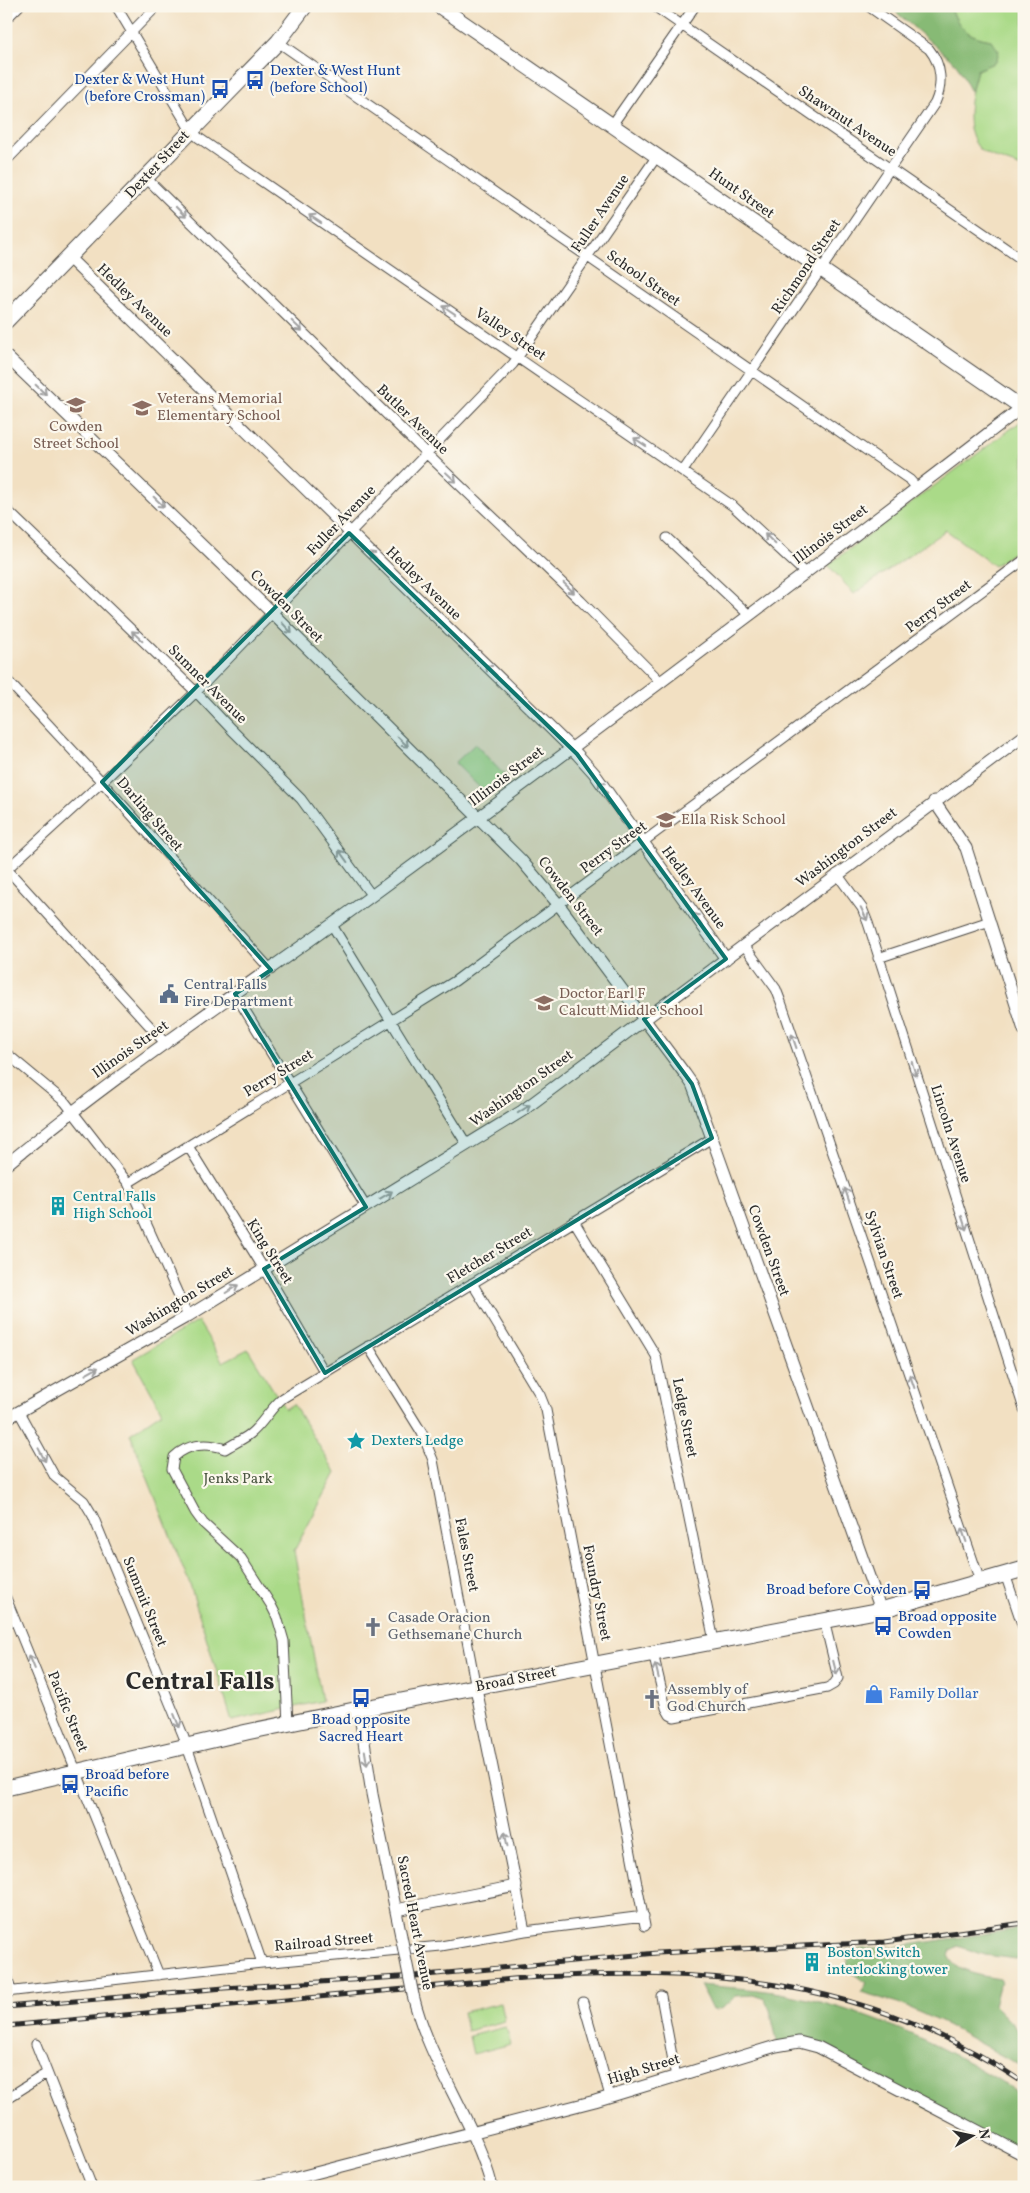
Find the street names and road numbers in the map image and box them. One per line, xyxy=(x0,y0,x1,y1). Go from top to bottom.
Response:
street label: Shawmut Avenue xyxy=(793,81,901,163)
street label: Dexter Street xyxy=(121,126,195,204)
street label: Hunt Street xyxy=(704,164,778,224)
street label: Fuller Avenue xyxy=(567,170,635,258)
street label: Richmond Street xyxy=(767,215,847,319)
street label: School Street xyxy=(602,246,684,312)
street label: Hedley Avenue xyxy=(91,259,177,343)
street label: Valley Street xyxy=(470,303,550,367)
street label: Butler Avenue xyxy=(371,380,453,460)
street label: Fuller Avenue xyxy=(303,481,381,561)
street label: Illinois Street xyxy=(789,500,873,570)
street label: Hedley Avenue xyxy=(380,542,466,626)
street label: Cowden Street xyxy=(245,566,327,648)
street label: Perry Street xyxy=(902,575,976,639)
street label: Sumner Avenue xyxy=(163,641,251,729)
street label: Illinois Street xyxy=(465,742,549,812)
street label: Darling Street xyxy=(111,773,187,857)
street label: Washington Street xyxy=(792,803,902,893)
street label: Perry Street xyxy=(576,817,652,879)
street label: Hedley Avenue xyxy=(656,842,730,934)
street label: Cowden Street xyxy=(532,853,608,941)
street label: Illinois Street xyxy=(89,1016,173,1084)
street label: Perry Street xyxy=(240,1045,318,1103)
street label: Washington Street xyxy=(466,1045,578,1133)
street label: Lincoln Avenue xyxy=(924,1082,976,1186)
street label: Cowden Street xyxy=(742,1202,794,1300)
street label: Sylvian Street xyxy=(858,1208,908,1302)
street label: King Street xyxy=(241,1215,297,1289)
street label: Fletcher Street xyxy=(443,1222,537,1290)
street label: Washington Street xyxy=(122,1261,238,1343)
street label: Ledge Street xyxy=(666,1376,702,1460)
street label: Fales Street xyxy=(448,1516,484,1594)
street label: Foundry Street xyxy=(576,1543,616,1643)
street label: Summit Street xyxy=(116,1554,172,1650)
street label: Broad Street xyxy=(474,1662,558,1698)
street label: Pacific Street xyxy=(41,1668,93,1756)
street label: Sacred Heart Avenue xyxy=(391,1854,437,1992)
street label: Railroad Street xyxy=(274,1928,374,1958)
street label: High Street xyxy=(605,2049,683,2091)

